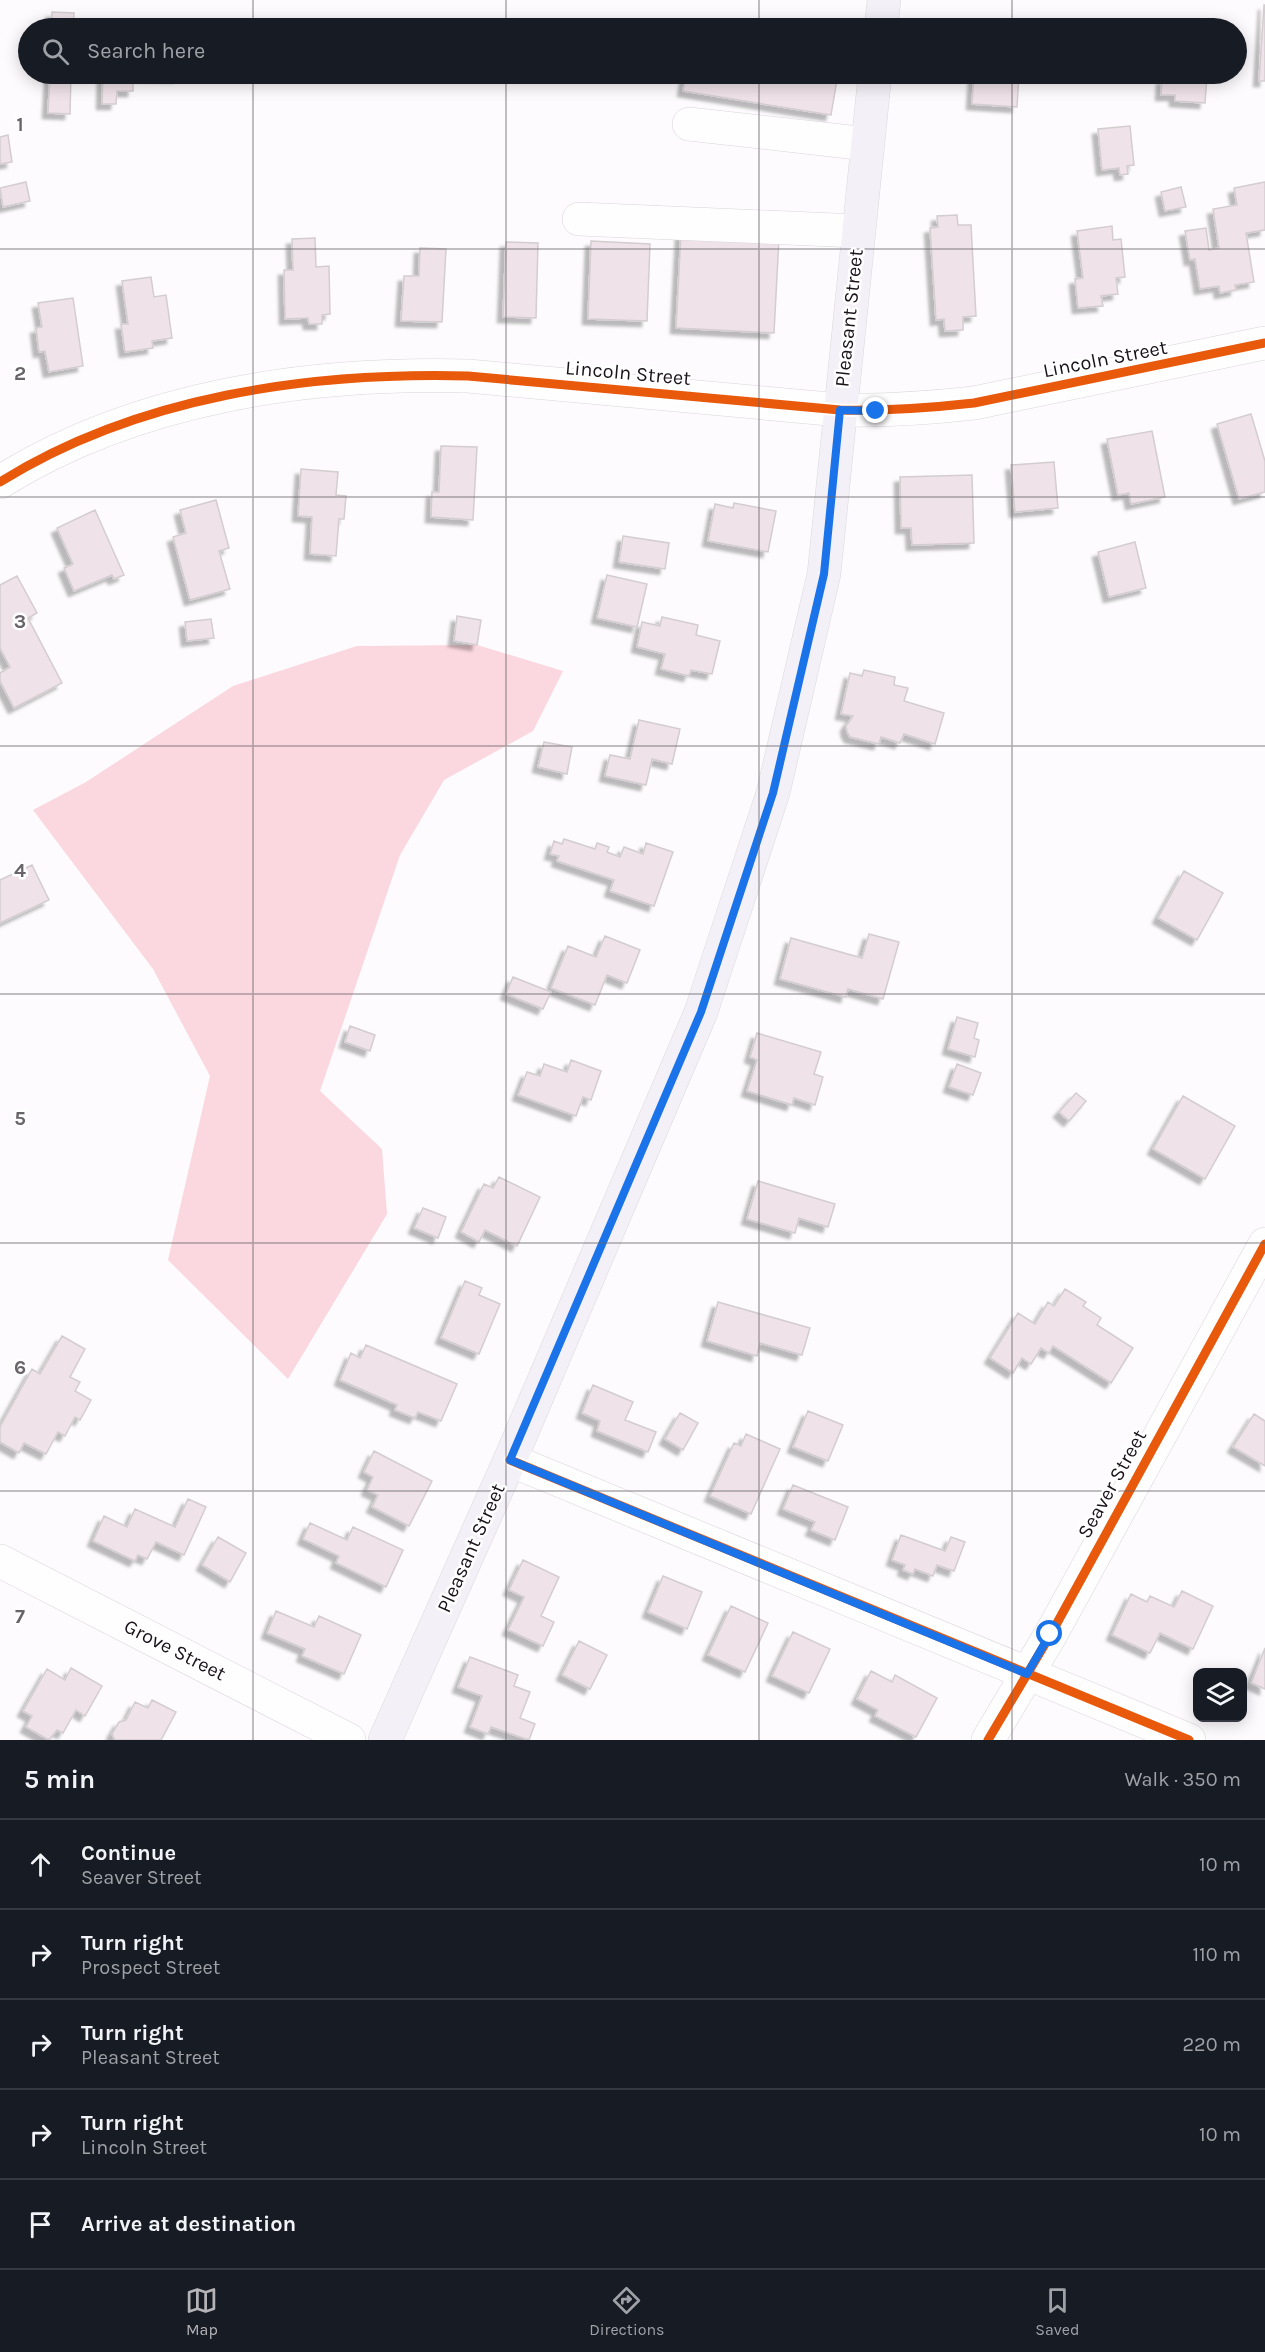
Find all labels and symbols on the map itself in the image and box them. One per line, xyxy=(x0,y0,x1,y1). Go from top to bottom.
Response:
text: 1 xyxy=(16,113,24,136)
street label: Pleasant Street xyxy=(830,247,868,388)
street label: Lincoln Street xyxy=(1041,336,1169,382)
street label: Lincoln Street xyxy=(564,356,692,390)
text: 2 xyxy=(14,362,26,385)
route end xyxy=(862,397,888,423)
text: 3 xyxy=(14,610,26,633)
text: 4 xyxy=(14,859,26,882)
text: 5 xyxy=(14,1107,26,1130)
text: 6 xyxy=(14,1356,26,1379)
street label: Seaver Street xyxy=(1073,1425,1152,1542)
street label: Pleasant Street xyxy=(432,1480,510,1616)
text: 7 xyxy=(15,1605,25,1628)
street label: Grove Street xyxy=(120,1615,230,1686)
route start xyxy=(1036,1620,1062,1646)

